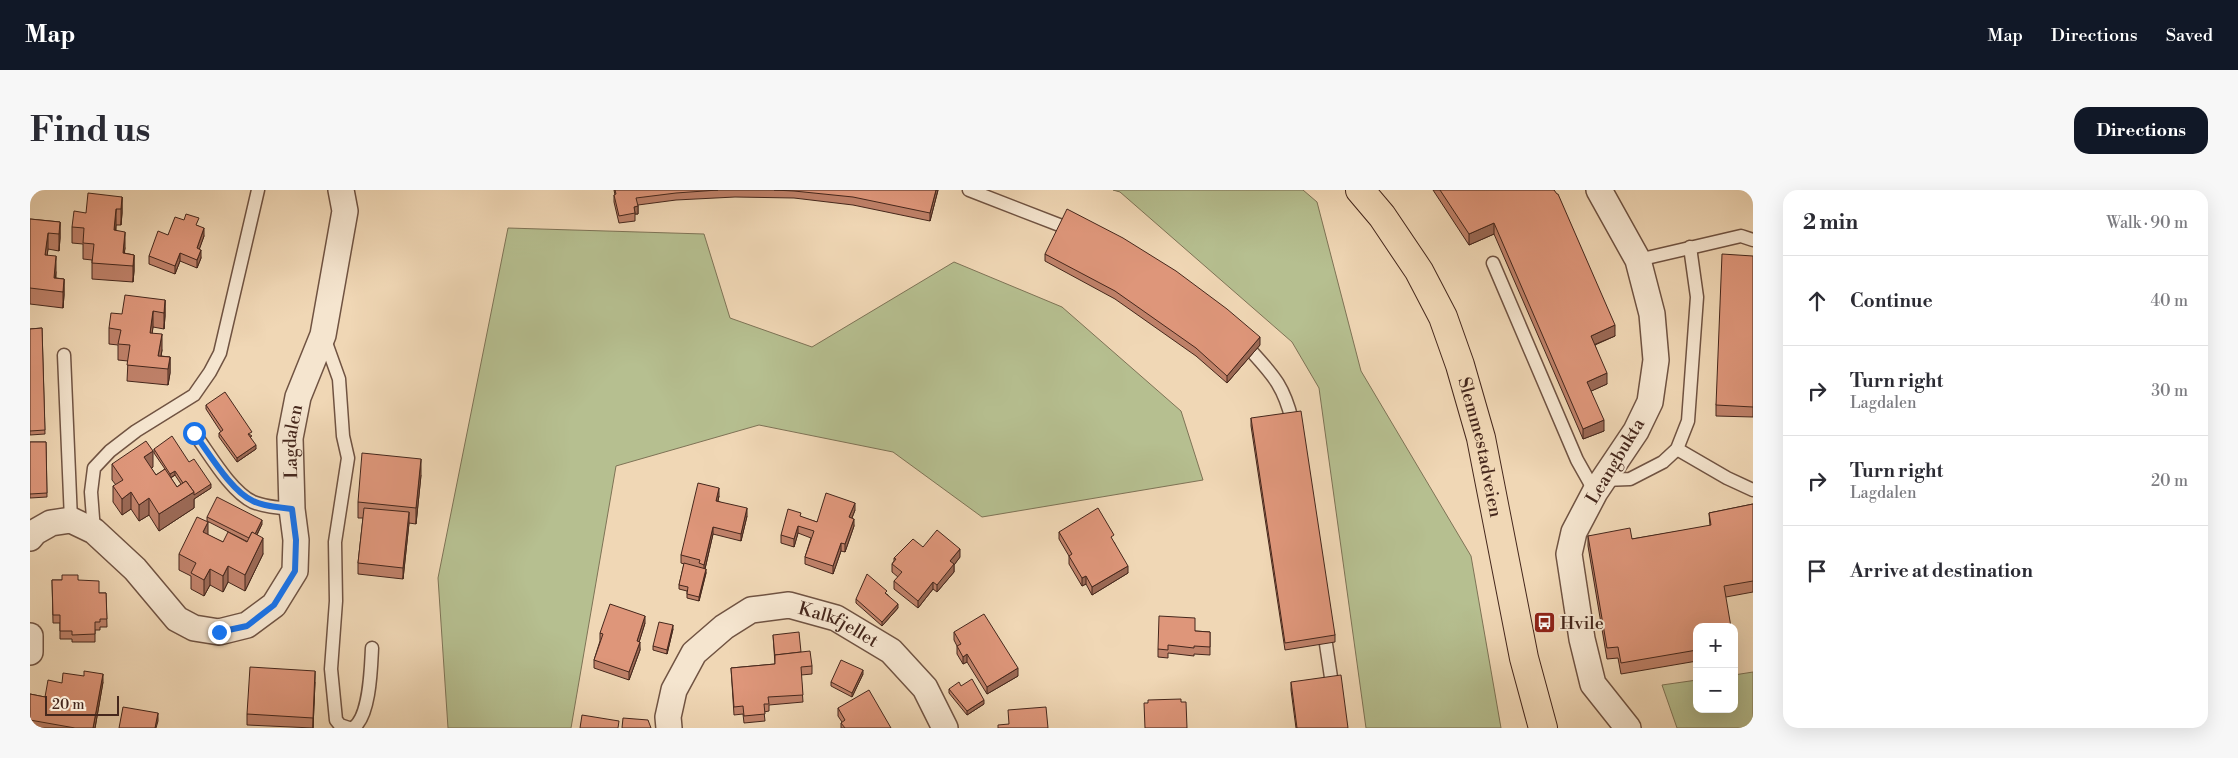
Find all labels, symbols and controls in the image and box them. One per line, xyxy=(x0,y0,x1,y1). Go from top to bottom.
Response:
text: Map xyxy=(25,20,75,50)
text: Map xyxy=(1987,24,2023,47)
text: Directions xyxy=(2051,24,2138,47)
text: Saved xyxy=(2166,24,2213,47)
button: Directions xyxy=(2074,107,2208,154)
text: Find us xyxy=(30,109,150,152)
text: 2 min xyxy=(1803,210,1858,236)
text: Walk · 90 m xyxy=(2106,213,2188,233)
icon: ahead xyxy=(1803,287,1831,315)
text: Continue xyxy=(1850,289,1933,313)
text: 40 m xyxy=(2151,291,2188,311)
text: Turn right xyxy=(1850,369,1943,393)
street label: Slemmestadveien xyxy=(1452,375,1507,520)
icon: right xyxy=(1803,377,1831,405)
text: 30 m xyxy=(2151,381,2188,401)
text: Lagdalen xyxy=(1850,393,1917,413)
street label: Lagdalen xyxy=(279,402,308,479)
street label: Leangbukta xyxy=(1581,413,1650,508)
route start xyxy=(183,422,206,445)
text: Turn right xyxy=(1850,459,1943,483)
icon: right xyxy=(1803,467,1831,495)
text: 20 m xyxy=(2151,471,2188,491)
text: Lagdalen xyxy=(1850,483,1917,503)
icon: arrive xyxy=(1803,557,1831,585)
text: Arrive at destination xyxy=(1850,559,2033,583)
street label: Kalkfjellet xyxy=(796,597,883,653)
bus stop icon: Hvile xyxy=(1532,611,1556,635)
place label: Hvile xyxy=(1560,612,1604,635)
route end xyxy=(208,621,231,644)
map controls xyxy=(1693,623,1738,713)
button: + xyxy=(1693,623,1738,668)
button: − xyxy=(1693,668,1738,713)
scale bar xyxy=(45,693,119,716)
text: 20 m xyxy=(52,696,84,714)

